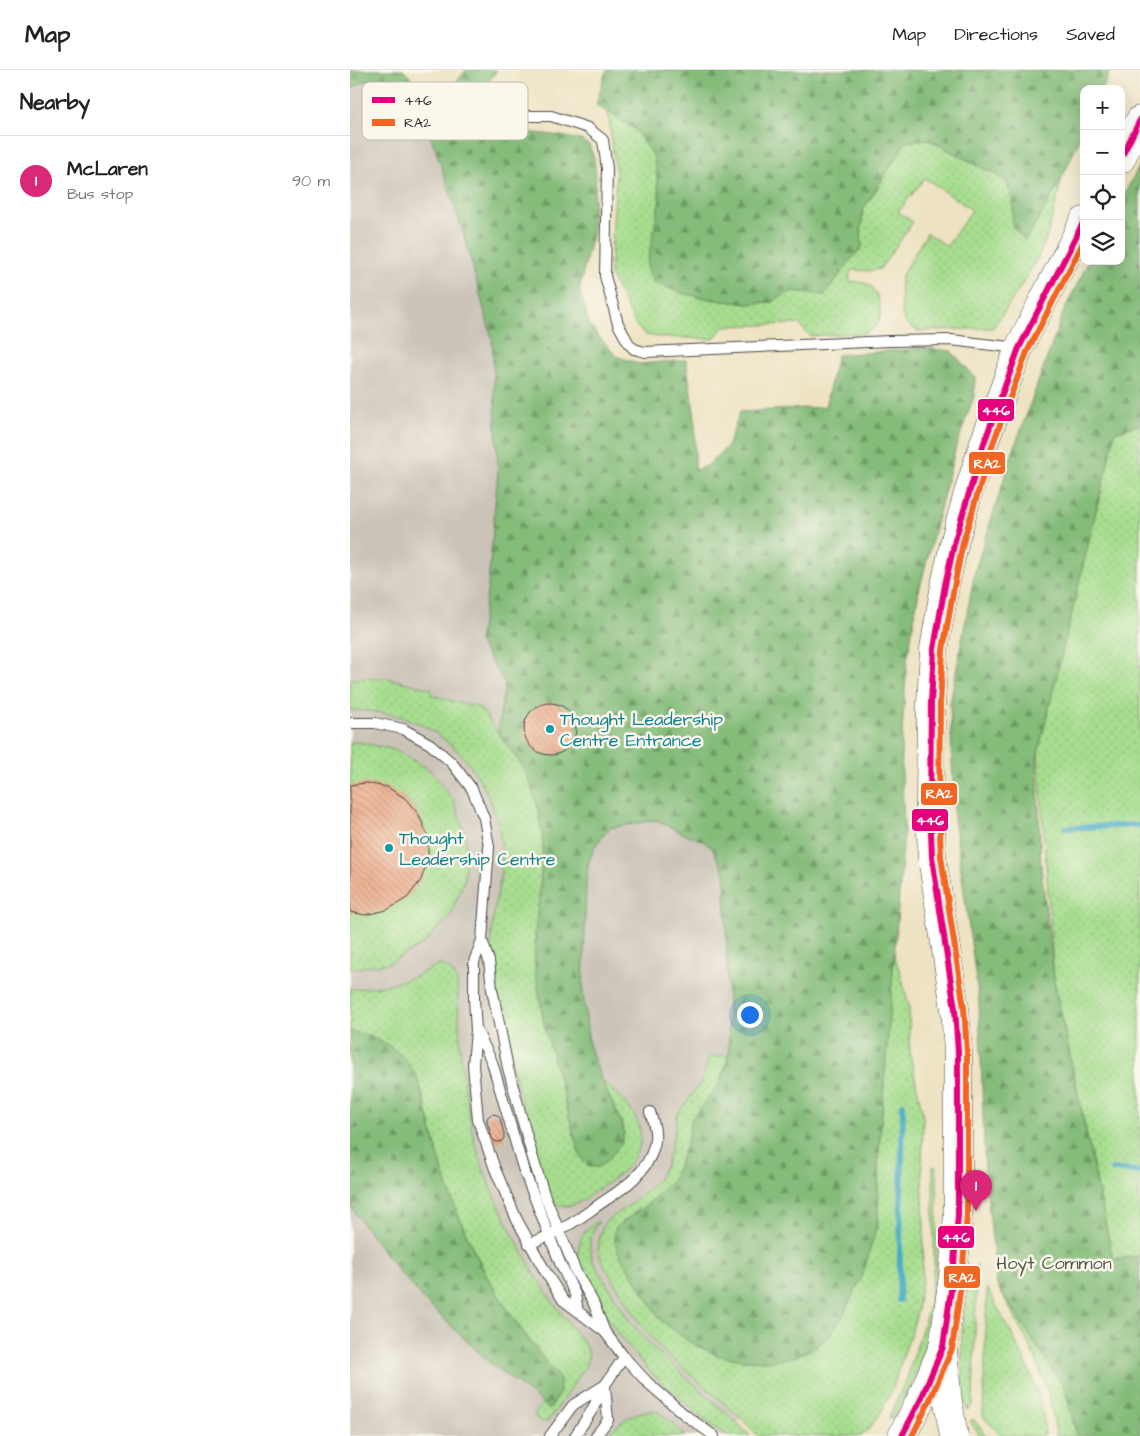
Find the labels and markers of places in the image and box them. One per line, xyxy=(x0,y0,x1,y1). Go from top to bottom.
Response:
place label: Thought Leadership Centre Entrance xyxy=(560,707,723,753)
marker: Thought Leadership Centre Entrance xyxy=(544,723,556,735)
place label: Thought Leadership Centre xyxy=(399,826,556,872)
marker: Thought Leadership Centre xyxy=(383,842,395,854)
pin: 1 xyxy=(960,1170,992,1211)

